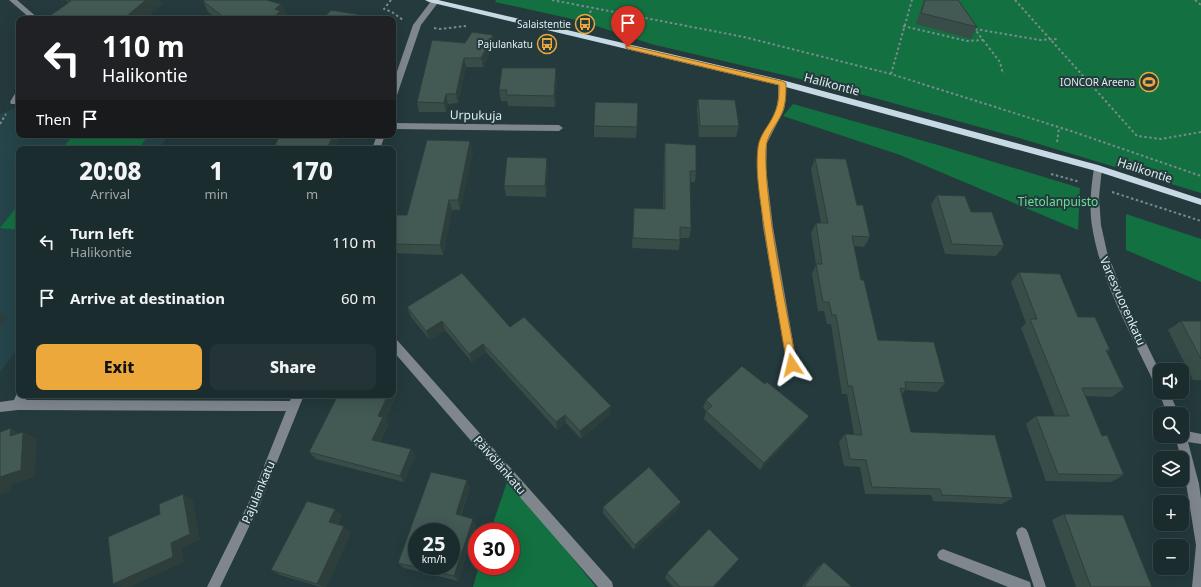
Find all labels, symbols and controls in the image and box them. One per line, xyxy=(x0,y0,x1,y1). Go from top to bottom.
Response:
pin xyxy=(611,6,645,47)
icon: arrive xyxy=(617,12,639,34)
bus stop icon: Salaistentie xyxy=(574,13,596,35)
place label: Salaistentie xyxy=(517,17,571,31)
text: 110 m xyxy=(102,27,185,65)
icon: left xyxy=(36,32,88,84)
bus stop icon: Pajulankatu xyxy=(536,33,558,55)
place label: Pajulankatu xyxy=(477,37,533,51)
text: Halikontie xyxy=(102,63,188,87)
street label: Halikontie xyxy=(802,68,862,100)
sports icon: IONCOR Areena xyxy=(1138,71,1160,93)
place label: IONCOR Areena xyxy=(1060,75,1135,89)
street label: Urpukuja xyxy=(450,106,502,124)
icon: arrive xyxy=(79,108,101,130)
text: Then xyxy=(36,109,71,129)
street label: Halikontie xyxy=(1115,153,1175,187)
text: 20:08 xyxy=(79,154,141,187)
text: 1 xyxy=(209,154,223,187)
text: 170 xyxy=(291,154,333,187)
text: Arrival xyxy=(90,185,130,203)
text: min xyxy=(205,185,228,203)
text: m xyxy=(306,185,318,203)
park label: Tietolanpuisto xyxy=(1018,193,1098,210)
text: Turn left xyxy=(70,223,134,243)
icon: left xyxy=(36,231,58,253)
text: 110 m xyxy=(332,232,376,252)
text: Halikontie xyxy=(70,243,132,261)
street label: Varesvuorenkatu xyxy=(1096,254,1150,348)
icon: arrive xyxy=(36,287,58,309)
text: Arrive at destination xyxy=(70,288,225,308)
text: 60 m xyxy=(341,288,376,308)
button: Exit xyxy=(36,344,202,390)
button: Share xyxy=(210,344,376,390)
position arrow xyxy=(771,344,813,386)
map controls xyxy=(1153,363,1189,575)
button: sound xyxy=(1153,363,1189,399)
button: search xyxy=(1153,407,1189,443)
street label: Päivölänkatu xyxy=(470,432,530,498)
button: layers xyxy=(1153,451,1189,487)
street label: Pajulankatu xyxy=(237,458,279,526)
button: + xyxy=(1153,495,1189,531)
speed limit sign: 30 xyxy=(468,523,520,575)
text: 25 xyxy=(423,530,445,557)
button: − xyxy=(1153,539,1189,575)
text: km/h xyxy=(422,552,446,566)

